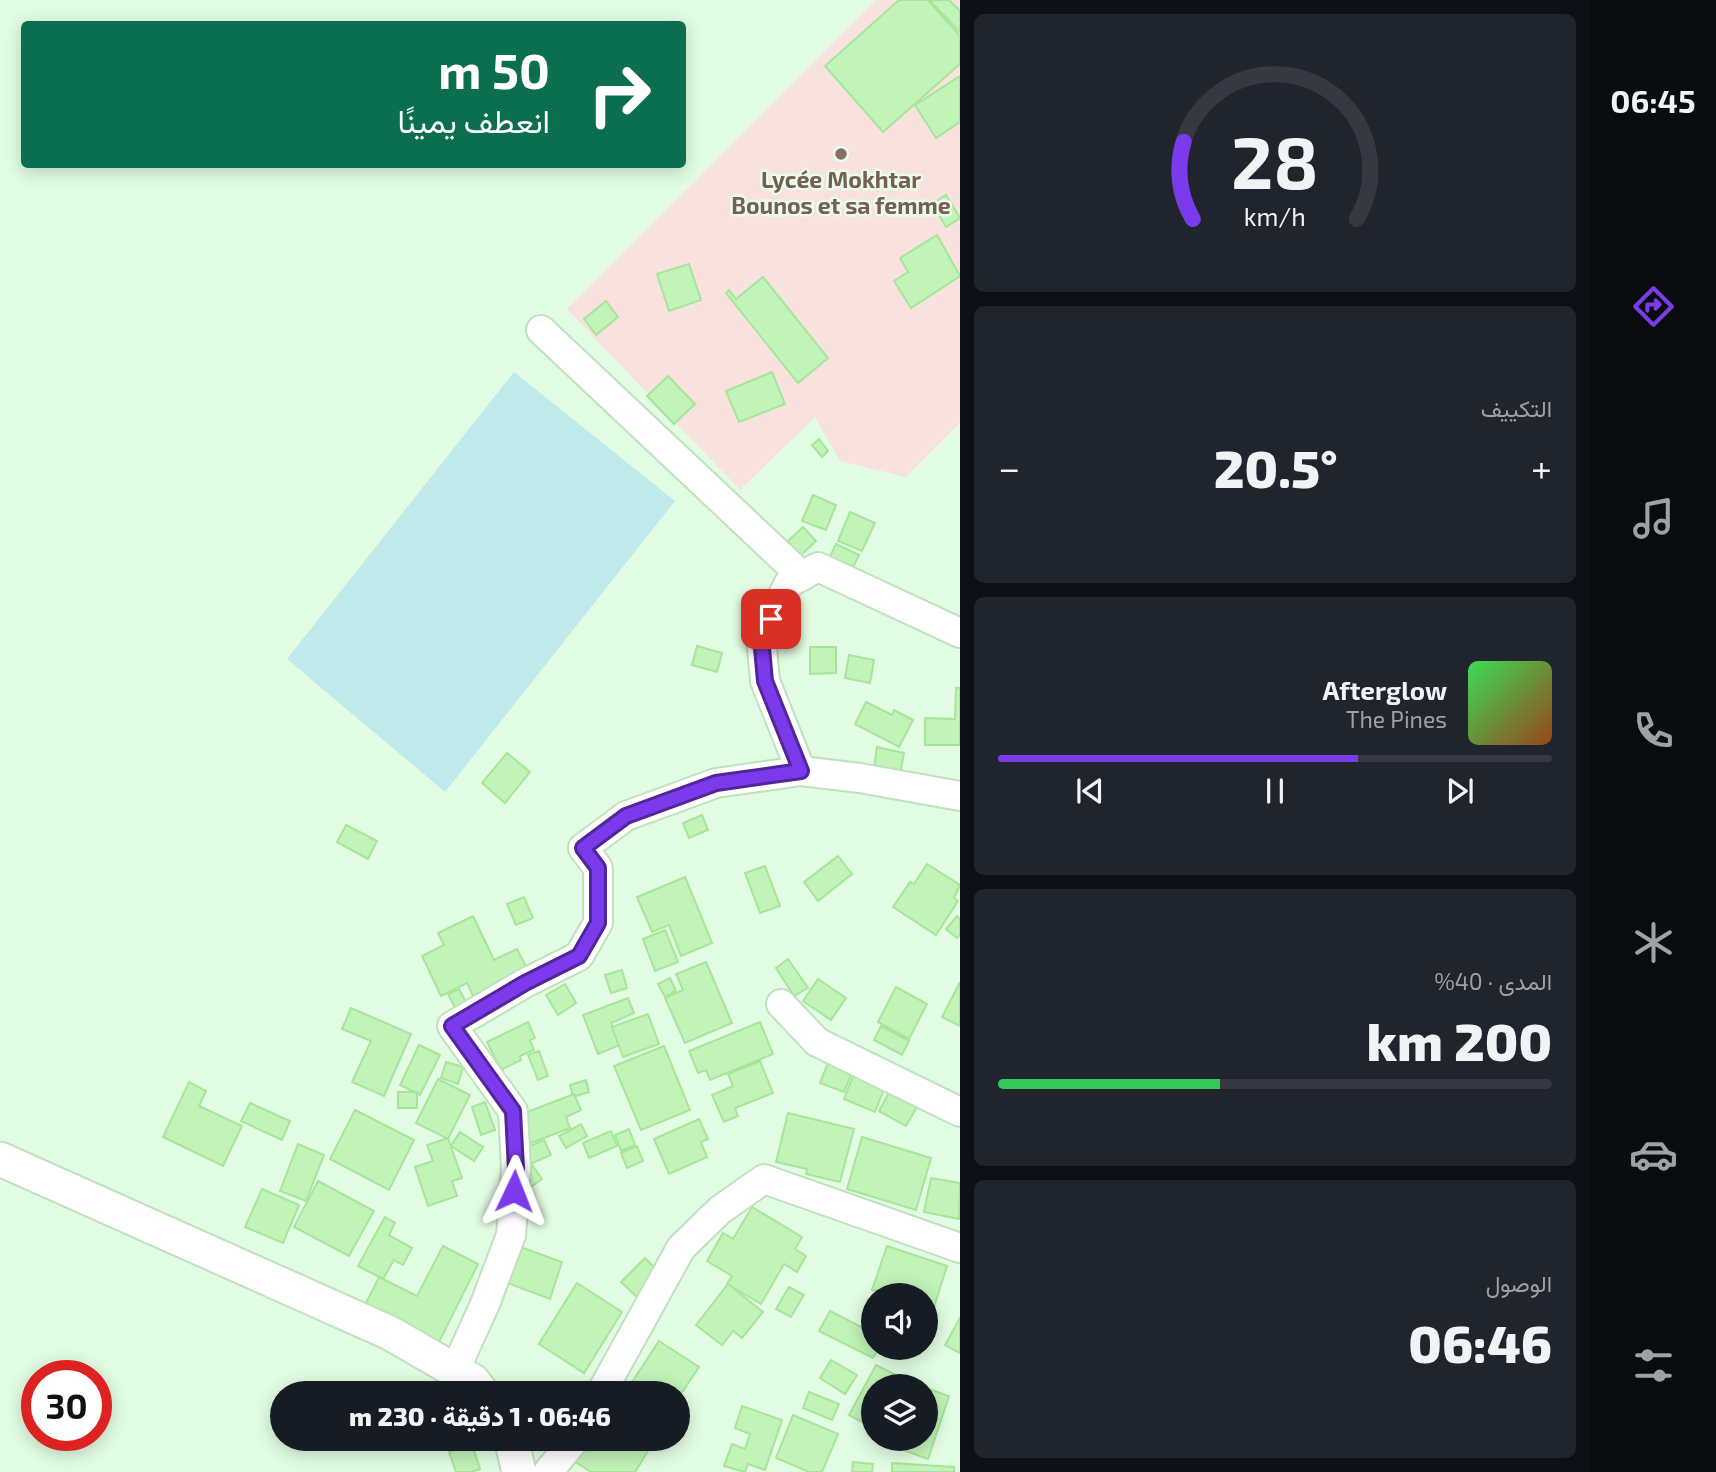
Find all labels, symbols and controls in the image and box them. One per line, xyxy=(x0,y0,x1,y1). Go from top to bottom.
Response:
text: 50 m xyxy=(438,40,550,99)
icon: right xyxy=(574,49,665,140)
text: 06:45 xyxy=(1610,81,1696,119)
text: انعطف يمينًا xyxy=(398,101,550,139)
text: 28 xyxy=(1231,116,1319,204)
marker: Lycée Mokhtar Bounos et sa femme xyxy=(833,146,849,162)
place label: Lycée Mokhtar Bounos et sa femme xyxy=(731,165,951,219)
text: km/h xyxy=(1244,201,1306,231)
icon: directions xyxy=(1629,282,1678,331)
text: التكييف xyxy=(1481,394,1552,422)
text: 20.5° xyxy=(1214,436,1338,498)
text: − xyxy=(998,444,1020,490)
text: + xyxy=(1531,444,1552,490)
icon: music xyxy=(1629,494,1678,543)
pin xyxy=(741,589,801,649)
icon: arrive xyxy=(752,600,790,638)
text: Afterglow xyxy=(1322,674,1447,705)
text: The Pines xyxy=(1346,705,1447,733)
icon: phone xyxy=(1629,706,1678,755)
icon: previous xyxy=(1071,772,1109,810)
icon: pause xyxy=(1256,772,1294,810)
icon: next xyxy=(1441,772,1479,810)
icon: climate xyxy=(1629,918,1678,967)
text: المدى · 40% xyxy=(1434,967,1552,995)
text: 200 km xyxy=(1367,1009,1552,1071)
icon: car xyxy=(1629,1130,1678,1179)
position arrow xyxy=(477,1154,551,1228)
text: الوصول xyxy=(1486,1269,1552,1297)
map controls xyxy=(861,1283,938,1451)
button: sound xyxy=(861,1283,938,1360)
text: 06:46 xyxy=(1408,1311,1552,1373)
icon: filters xyxy=(1629,1341,1678,1390)
speed limit sign: 30 xyxy=(21,1360,112,1451)
button: layers xyxy=(861,1374,938,1451)
text: 06:46 · 1 دقيقة · 230 m xyxy=(349,1400,611,1431)

